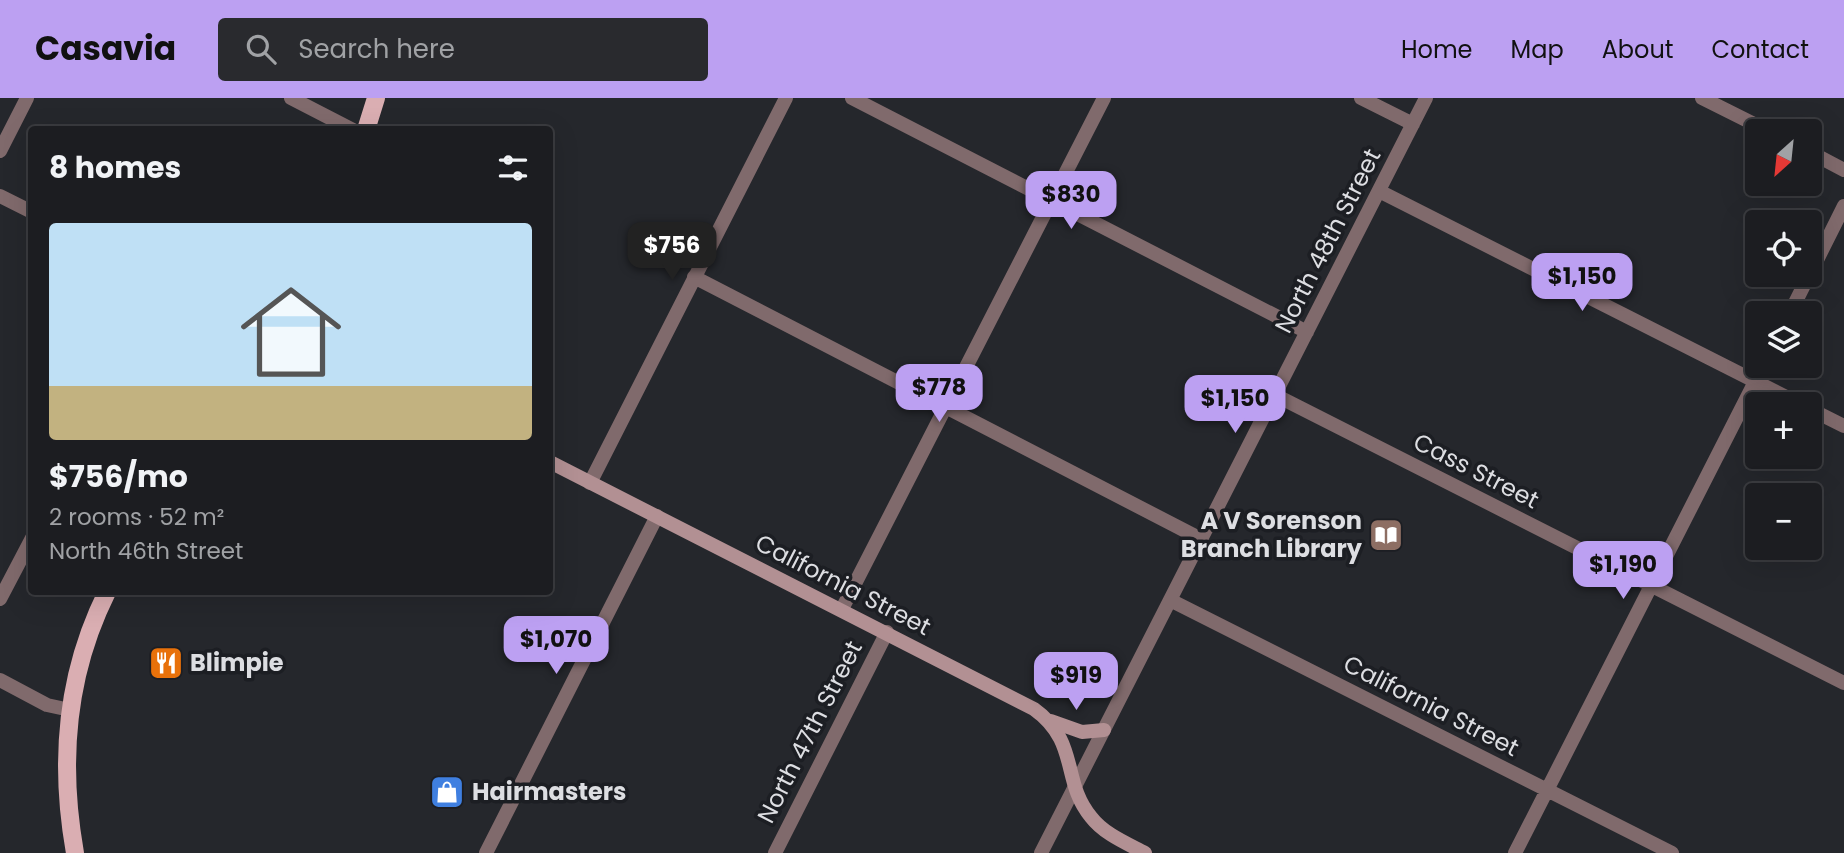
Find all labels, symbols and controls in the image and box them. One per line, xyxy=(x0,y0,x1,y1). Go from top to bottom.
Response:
search box xyxy=(218,18,708,81)
text: Casavia xyxy=(35,25,176,72)
icon: search xyxy=(242,30,280,68)
text: Search here xyxy=(298,31,455,67)
text: Home xyxy=(1401,33,1473,66)
text: Map xyxy=(1511,33,1564,66)
text: About xyxy=(1602,33,1673,66)
text: Contact xyxy=(1711,33,1809,66)
north arrow xyxy=(1745,119,1822,196)
map controls xyxy=(1745,119,1822,560)
street label: North 48th Street xyxy=(1267,143,1388,339)
text: 8 homes xyxy=(49,146,181,189)
icon: filters xyxy=(494,149,532,187)
pin: $830 xyxy=(1030,172,1112,231)
text: $830 xyxy=(1042,178,1100,210)
button: locate xyxy=(1745,210,1822,287)
pin: $756 xyxy=(631,222,713,282)
text: $756 xyxy=(643,229,701,261)
pin: $1,150 xyxy=(1525,254,1639,313)
text: $1,150 xyxy=(1548,260,1616,292)
icon: home xyxy=(228,269,354,395)
button: layers xyxy=(1745,301,1822,378)
pin: $778 xyxy=(898,364,980,424)
text: $778 xyxy=(912,371,966,403)
pin: $1,150 xyxy=(1178,376,1292,435)
text: $1,150 xyxy=(1201,382,1269,414)
button: + xyxy=(1745,392,1822,469)
street label: Cass Street xyxy=(1408,425,1545,516)
text: $756/mo xyxy=(49,455,188,498)
button: − xyxy=(1745,483,1822,560)
text: 2 rooms · 52 m² xyxy=(49,501,224,533)
place label: A V Sorenson Branch Library xyxy=(1181,504,1363,565)
library icon: A V Sorenson Branch Library xyxy=(1367,516,1405,554)
street label: California Street xyxy=(750,526,937,643)
text: North 46th Street xyxy=(49,535,243,567)
pin: $1,190 xyxy=(1566,542,1680,601)
text: $1,190 xyxy=(1589,548,1657,580)
pin: $1,070 xyxy=(499,616,613,676)
text: $1,070 xyxy=(520,623,592,655)
street label: North 47th Street xyxy=(749,635,870,829)
restaurant icon: Blimpie xyxy=(147,644,185,682)
place label: Blimpie xyxy=(190,646,284,679)
street label: California Street xyxy=(1338,647,1525,764)
pin: $919 xyxy=(1035,652,1117,712)
text: $919 xyxy=(1050,659,1102,691)
shop icon: Hairmasters xyxy=(428,773,466,811)
place label: Hairmasters xyxy=(472,775,627,808)

